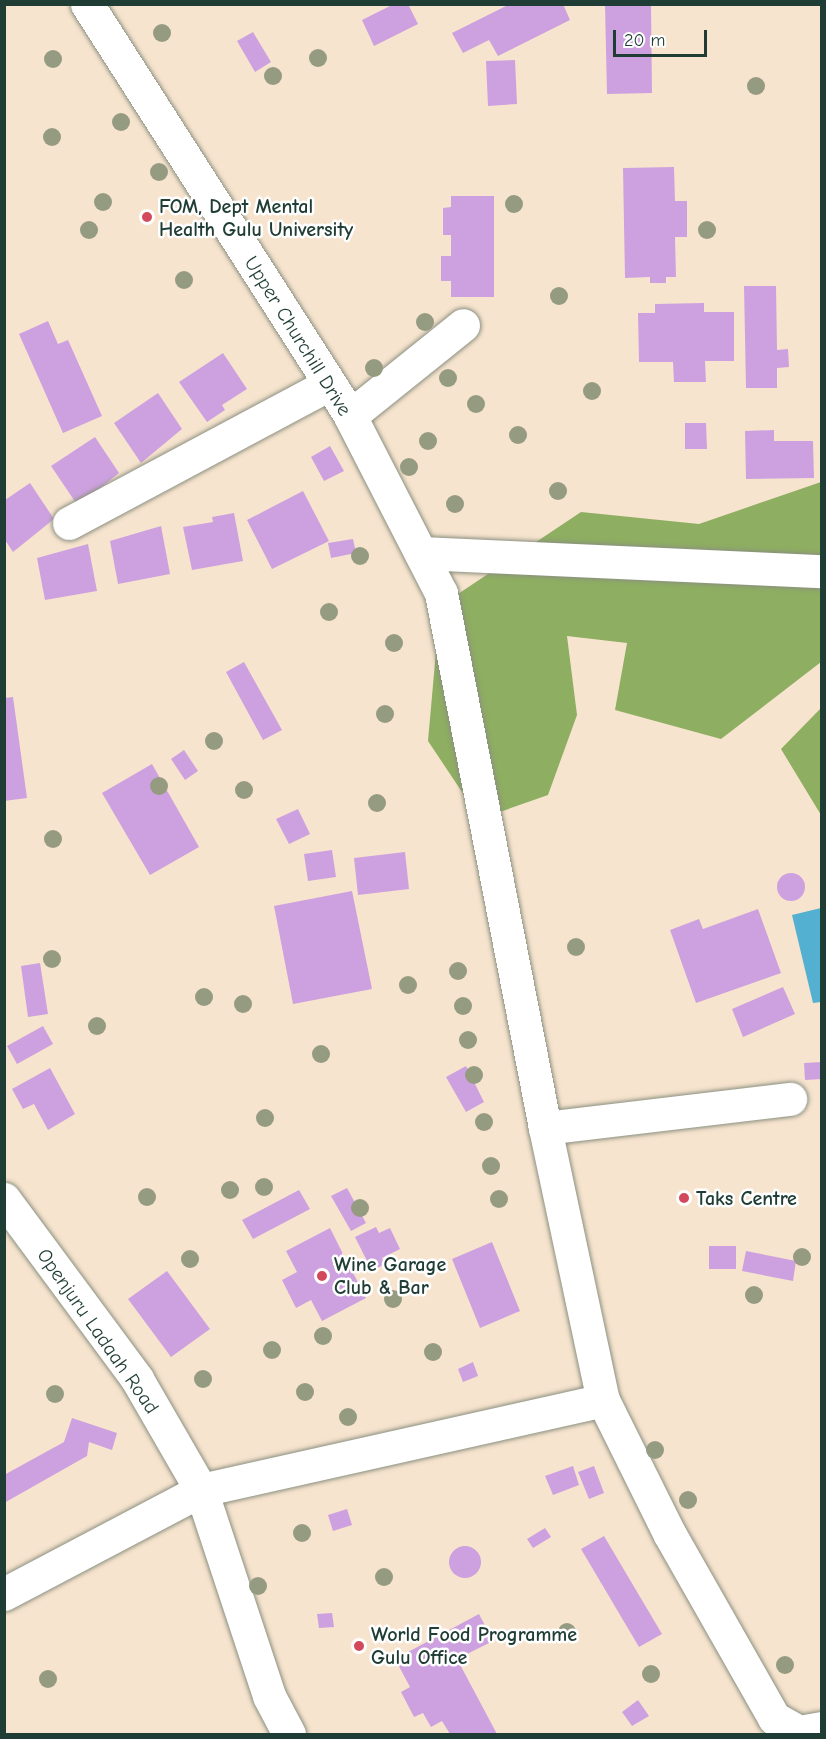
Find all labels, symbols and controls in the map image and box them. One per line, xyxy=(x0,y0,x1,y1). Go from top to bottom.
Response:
scale bar xyxy=(616,18,710,56)
text: 20 m xyxy=(624,30,665,51)
place label: FOM, Dept Mental Health Gulu University xyxy=(159,194,353,241)
marker: FOM, Dept Mental Health Gulu University xyxy=(140,210,154,224)
street label: Upper Churchill Drive xyxy=(239,252,357,420)
place label: Taks Centre xyxy=(696,1186,797,1210)
marker: Taks Centre xyxy=(677,1191,691,1205)
street label: Openjuru Ladaah Road xyxy=(32,1244,164,1418)
place label: Wine Garage Club & Bar xyxy=(334,1252,446,1299)
marker: Wine Garage Club & Bar xyxy=(315,1269,329,1283)
place label: World Food Programme Gulu Office xyxy=(371,1622,577,1669)
marker: World Food Programme Gulu Office xyxy=(352,1639,366,1653)

